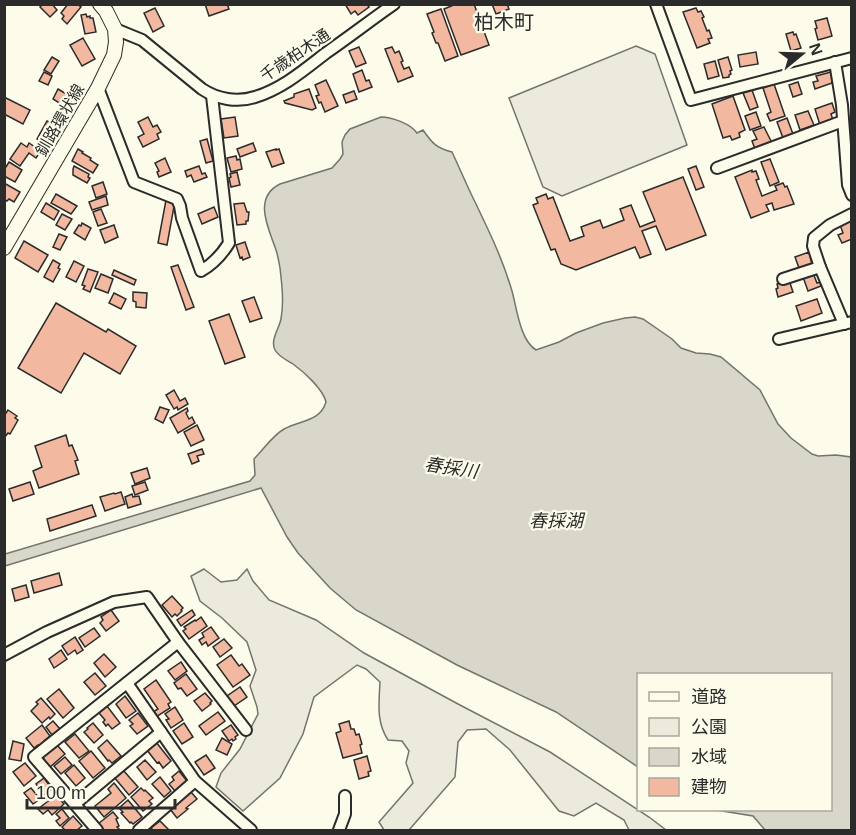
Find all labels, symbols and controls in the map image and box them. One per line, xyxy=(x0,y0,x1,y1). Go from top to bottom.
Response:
district label: 柏木町 xyxy=(474,11,534,33)
north arrow xyxy=(772,24,832,84)
street label: 千歳柏木通 xyxy=(257,26,333,84)
text: N xyxy=(806,41,826,58)
street label: 釧路環状線 xyxy=(33,81,87,159)
water label: 春採川 xyxy=(423,454,481,482)
water label: 春採湖 xyxy=(529,511,586,531)
legend xyxy=(637,673,832,811)
text: 道路 xyxy=(691,687,727,707)
text: 公園 xyxy=(691,717,727,737)
text: 水域 xyxy=(691,747,727,767)
scale bar xyxy=(27,772,176,810)
text: 建物 xyxy=(691,777,727,797)
text: 100 m xyxy=(36,783,86,803)

